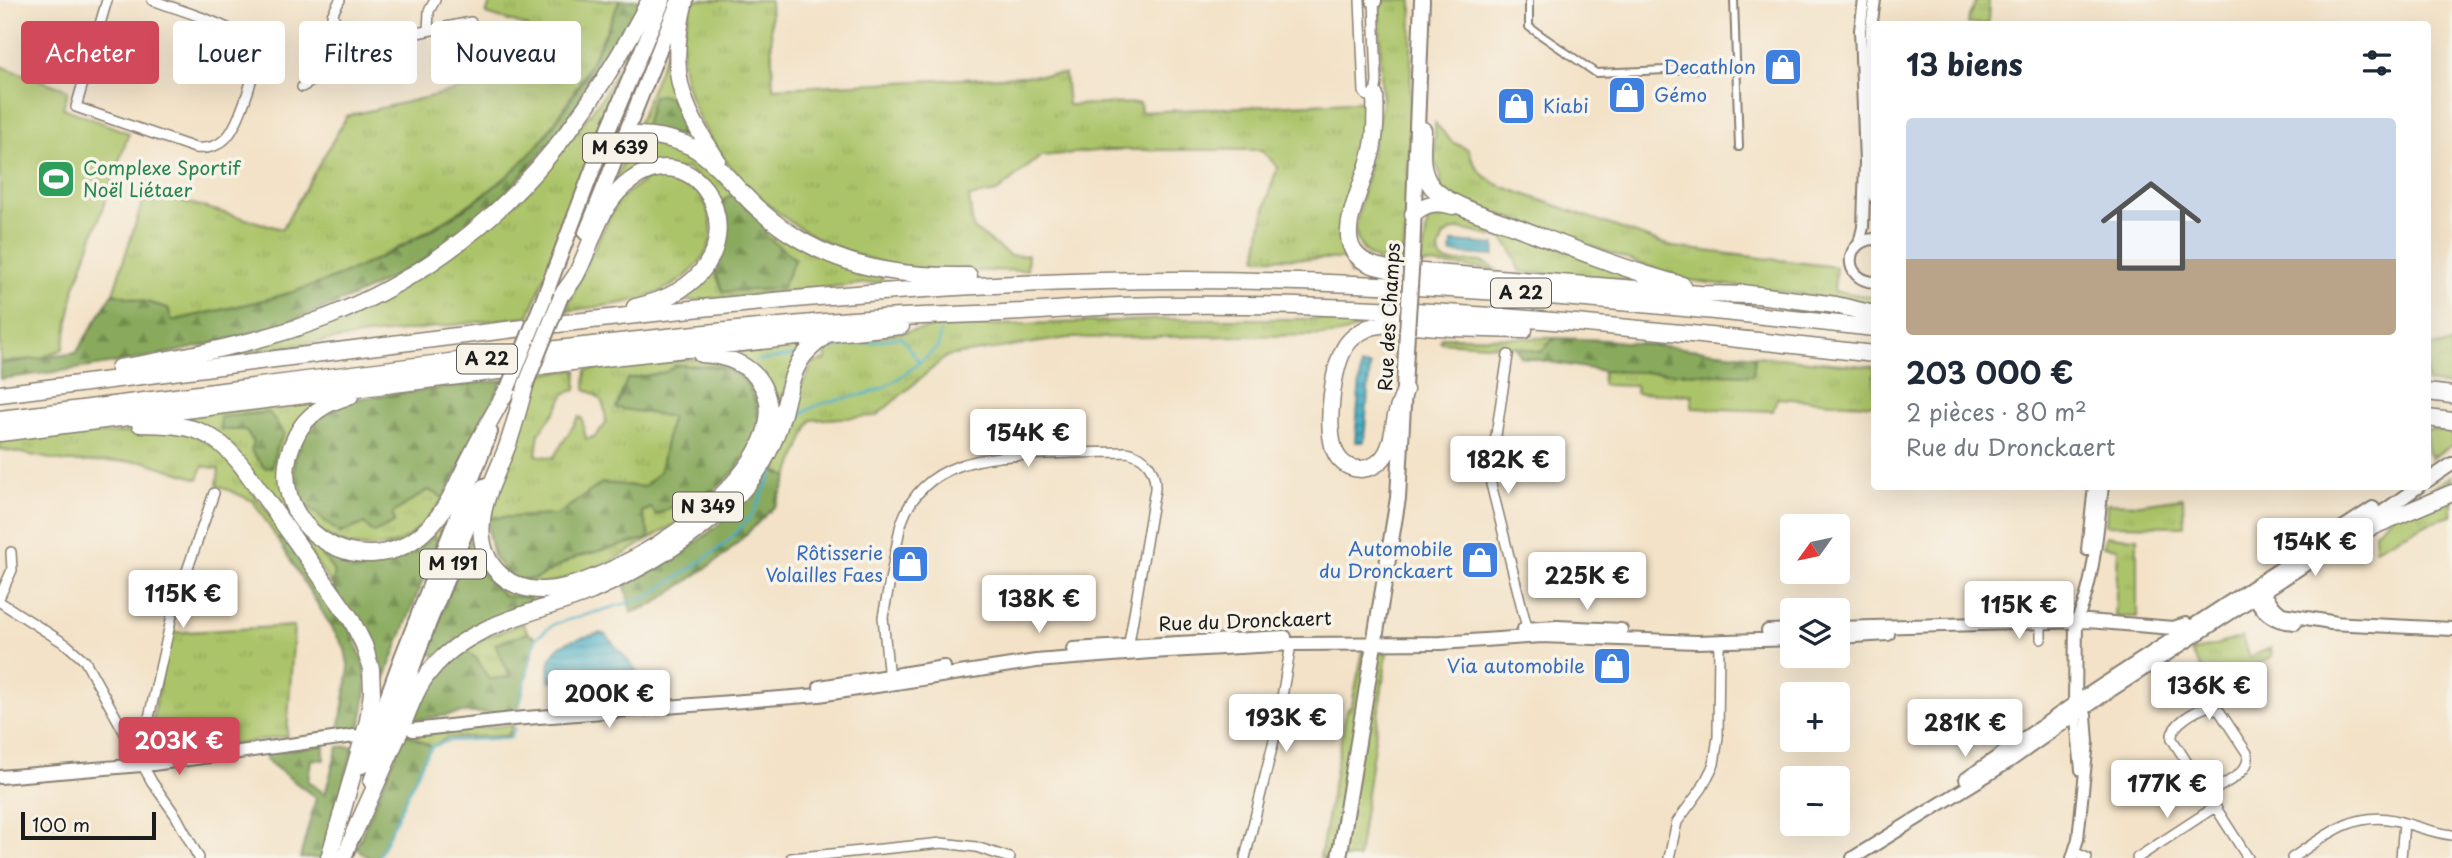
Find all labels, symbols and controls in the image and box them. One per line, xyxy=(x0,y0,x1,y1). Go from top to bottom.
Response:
chip: Acheter xyxy=(21,21,159,84)
chip: Louer xyxy=(173,21,285,84)
chip: Filtres xyxy=(299,21,417,84)
chip: Nouveau xyxy=(431,21,581,84)
text: 13 biens xyxy=(1906,41,2023,86)
icon: filters xyxy=(2358,44,2396,82)
shop icon: Decathlon xyxy=(1762,46,1804,88)
place label: Decathlon xyxy=(1663,52,1756,80)
shop icon: Gémo xyxy=(1606,74,1648,116)
place label: Gémo xyxy=(1654,80,1707,108)
shop icon: Kiabi xyxy=(1495,85,1537,127)
place label: Kiabi xyxy=(1543,91,1589,119)
road number: M 639 xyxy=(583,134,657,162)
place label: Complexe Sportif Noël Liétaer xyxy=(83,153,242,203)
sports icon: Complexe Sportif Noël Liétaer xyxy=(35,158,77,200)
icon: home xyxy=(2088,163,2214,289)
street label: Rue des Champs xyxy=(1370,242,1406,392)
road number: A 22 xyxy=(1491,278,1551,307)
road number: A 22 xyxy=(457,344,517,374)
text: 203 000 € xyxy=(1906,349,2074,394)
text: 2 pièces · 80 m² xyxy=(1906,394,2087,429)
pin: 154K € xyxy=(971,410,1085,469)
text: 154K € xyxy=(986,414,1070,449)
text: Rue du Dronckaert xyxy=(1906,429,2115,464)
pin: 182K € xyxy=(1451,436,1565,496)
text: 182K € xyxy=(1466,441,1550,476)
road number: N 349 xyxy=(673,492,743,522)
north arrow xyxy=(1780,514,1850,584)
map controls xyxy=(1780,514,1850,836)
pin: 154K € xyxy=(2258,518,2372,578)
text: 154K € xyxy=(2273,523,2357,558)
place label: Automobile du Dronckaert xyxy=(1319,534,1453,584)
place label: Rôtisserie Volailles Faes xyxy=(765,538,883,588)
shop icon: Automobile du Dronckaert xyxy=(1459,539,1501,581)
shop icon: Rôtisserie Volailles Faes xyxy=(889,543,931,585)
road number: M 191 xyxy=(420,550,486,578)
pin: 225K € xyxy=(1530,552,1644,612)
text: 225K € xyxy=(1544,557,1630,592)
pin: 115K € xyxy=(126,570,240,630)
text: 115K € xyxy=(145,575,221,610)
pin: 138K € xyxy=(982,576,1096,635)
text: 138K € xyxy=(998,580,1080,615)
pin: 115K € xyxy=(1962,582,2076,641)
text: 115K € xyxy=(1981,586,2057,621)
button: layers xyxy=(1780,598,1850,668)
street label: Rue du Dronckaert xyxy=(1158,603,1332,637)
shop icon: Via automobile xyxy=(1591,645,1633,687)
place label: Via automobile xyxy=(1447,651,1585,679)
pin: 136K € xyxy=(2152,662,2266,722)
text: 136K € xyxy=(2167,667,2251,702)
pin: 200K € xyxy=(552,670,666,730)
text: 200K € xyxy=(564,675,654,710)
button: + xyxy=(1780,682,1850,752)
pin: 193K € xyxy=(1229,694,1343,754)
text: 193K € xyxy=(1245,699,1327,734)
pin: 281K € xyxy=(1908,700,2022,759)
text: 281K € xyxy=(1924,704,2006,739)
pin: 203K € xyxy=(122,718,236,777)
text: 203K € xyxy=(135,722,223,757)
pin: 177K € xyxy=(2110,760,2224,820)
text: 177K € xyxy=(2127,765,2207,800)
button: − xyxy=(1780,766,1850,836)
scale bar xyxy=(21,809,156,841)
text: 100 m xyxy=(32,810,90,838)

